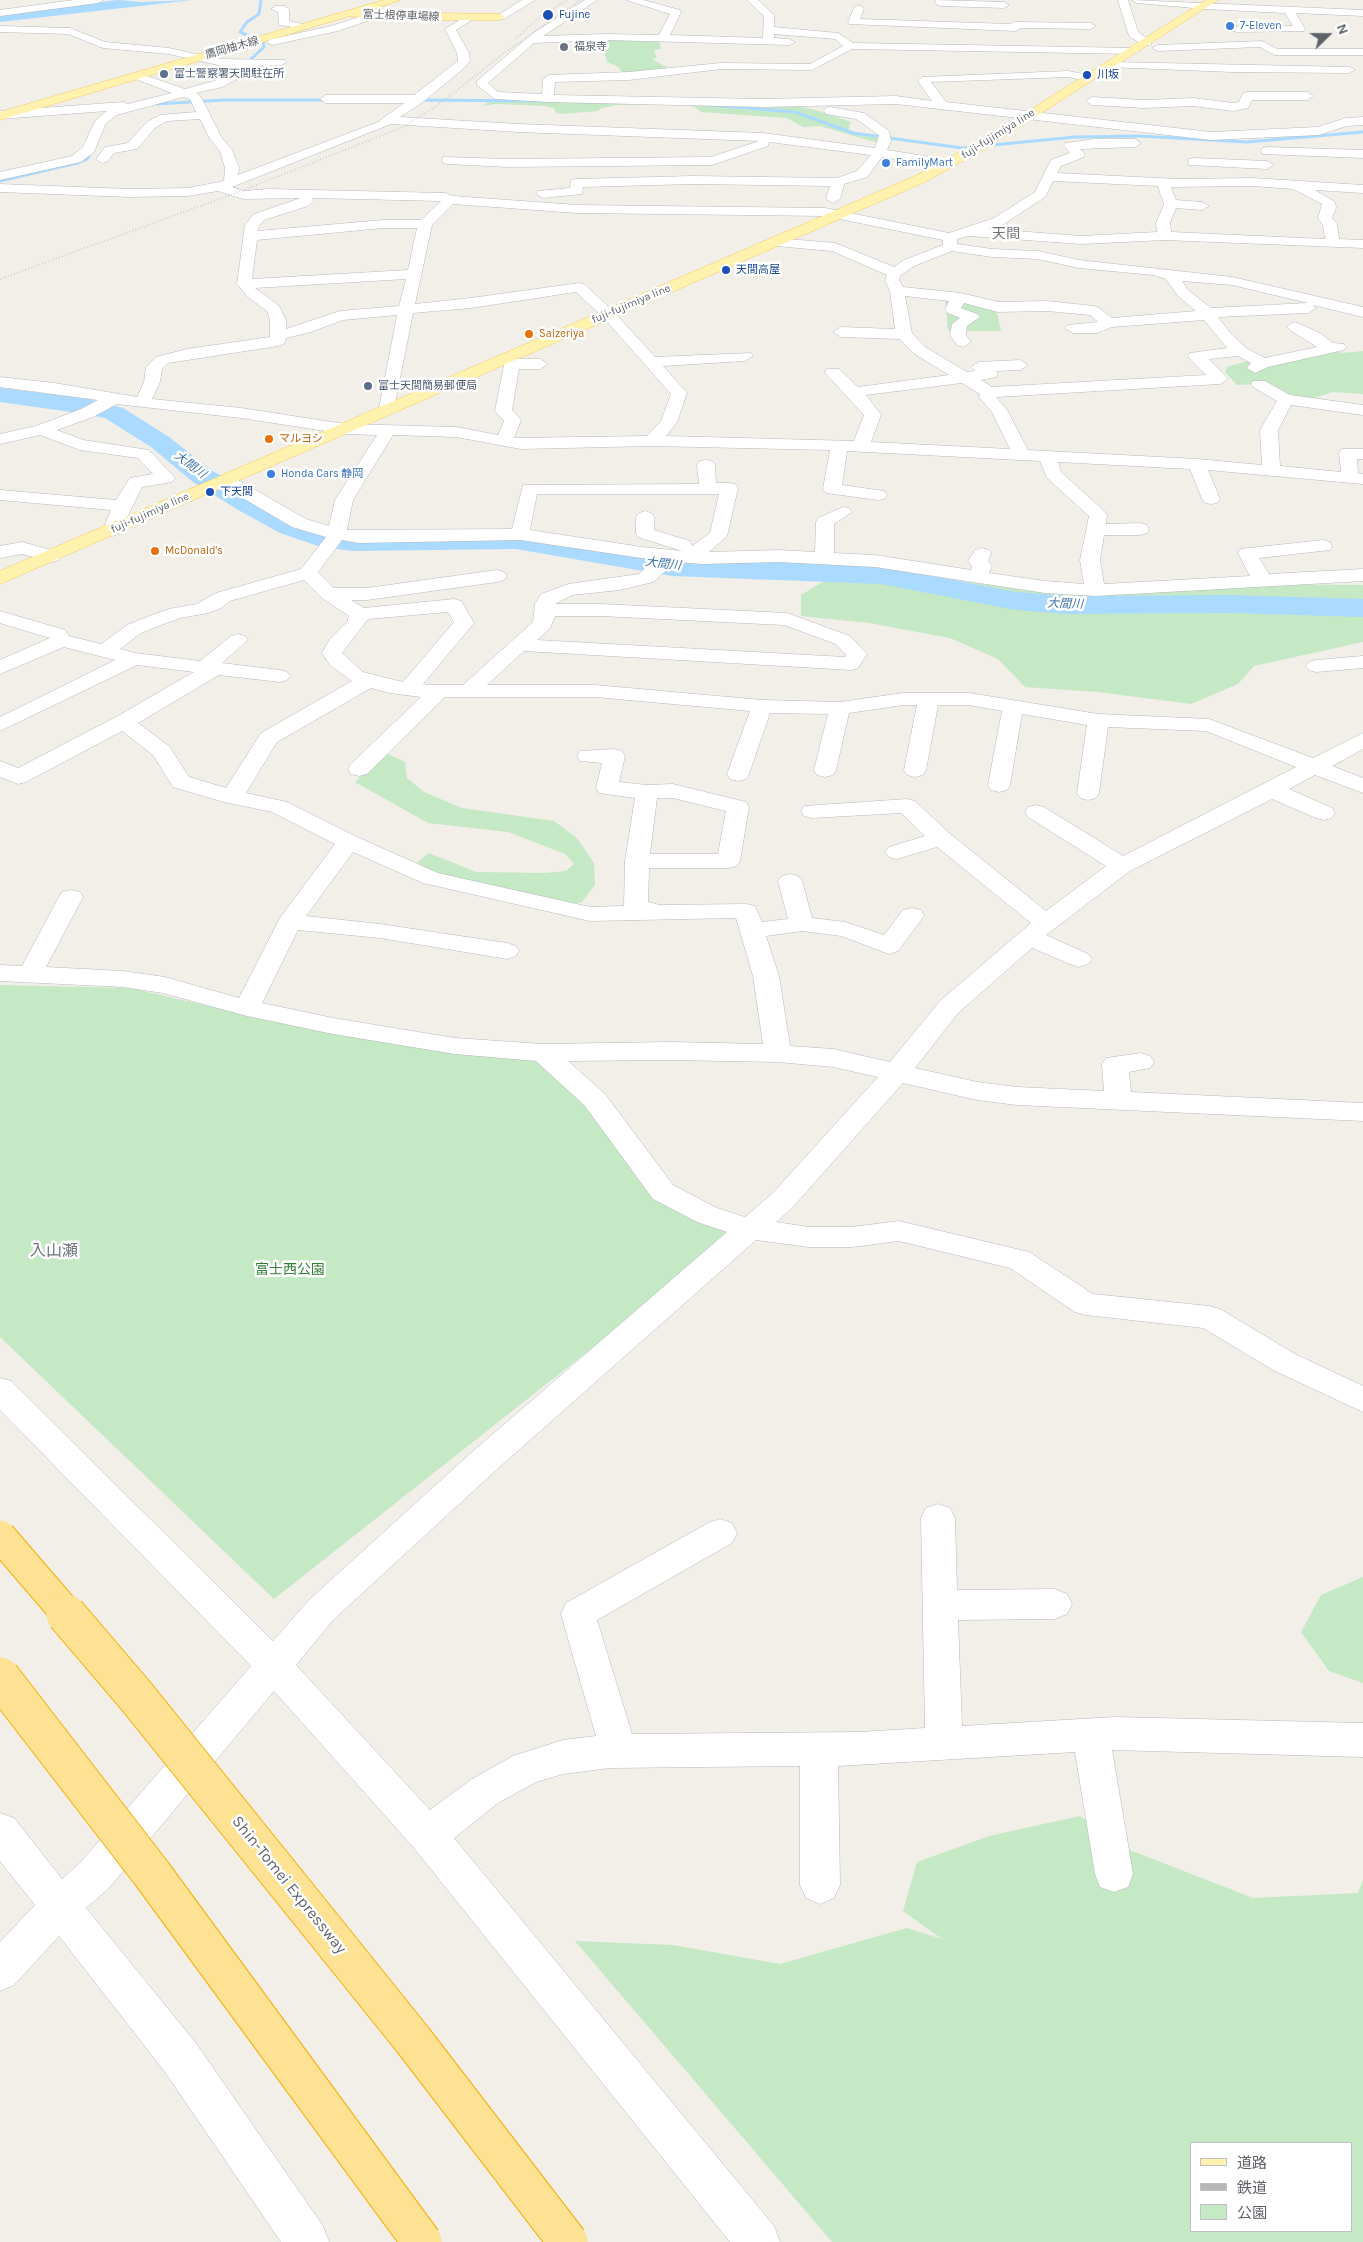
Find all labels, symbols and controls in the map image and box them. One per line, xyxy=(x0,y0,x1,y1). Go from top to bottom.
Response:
street label: 富士根停車場線 xyxy=(362,8,440,24)
marker: Fujine xyxy=(541,8,555,22)
place label: Fujine xyxy=(559,8,590,22)
north arrow xyxy=(1303,10,1353,60)
place label: 7-Eleven xyxy=(1240,19,1282,33)
marker: 7-Eleven xyxy=(1224,20,1236,32)
text: N xyxy=(1333,21,1352,37)
street label: 鷹岡柚木線 xyxy=(204,34,260,62)
place label: 福泉寺 xyxy=(574,40,607,54)
marker: 福泉寺 xyxy=(558,41,570,53)
place label: 富士警察署天間駐在所 xyxy=(174,67,284,81)
marker: 富士警察署天間駐在所 xyxy=(158,68,170,80)
place label: 川坂 xyxy=(1097,68,1119,82)
marker: 川坂 xyxy=(1081,69,1093,81)
street label: fuji-fujimiya line xyxy=(959,106,1037,162)
place label: FamilyMart xyxy=(896,156,953,170)
marker: FamilyMart xyxy=(880,157,892,169)
district label: 天間 xyxy=(992,226,1020,242)
place label: 天間高屋 xyxy=(736,263,780,277)
marker: 天間高屋 xyxy=(720,264,732,276)
street label: fuji-fujimiya line xyxy=(590,281,672,327)
place label: Saizeriya xyxy=(539,327,584,341)
marker: Saizeriya xyxy=(523,328,535,340)
place label: 富士天間簡易郵便局 xyxy=(378,379,477,393)
marker: 富士天間簡易郵便局 xyxy=(362,380,374,392)
place label: マルヨシ xyxy=(279,432,323,446)
marker: マルヨシ xyxy=(263,433,275,445)
water label: 大間川 xyxy=(171,448,209,482)
place label: Honda Cars 静岡 xyxy=(281,467,363,481)
marker: Honda Cars 静岡 xyxy=(265,468,277,480)
place label: 下天間 xyxy=(220,485,253,499)
marker: 下天間 xyxy=(204,486,216,498)
street label: fuji-fujimiya line xyxy=(109,490,191,536)
place label: McDonald's xyxy=(165,544,223,558)
marker: McDonald's xyxy=(149,545,161,557)
water label: 大間川 xyxy=(644,555,682,573)
water label: 大間川 xyxy=(1047,596,1083,612)
district label: 入山瀬 xyxy=(30,1241,78,1261)
park label: 富士西公園 xyxy=(255,1262,325,1278)
street label: Shin-Tomei Expressway xyxy=(227,1812,351,1958)
legend xyxy=(1190,2142,1353,2232)
text: 道路 xyxy=(1237,2154,1267,2172)
text: 鉄道 xyxy=(1237,2179,1267,2197)
text: 公園 xyxy=(1237,2204,1267,2222)

